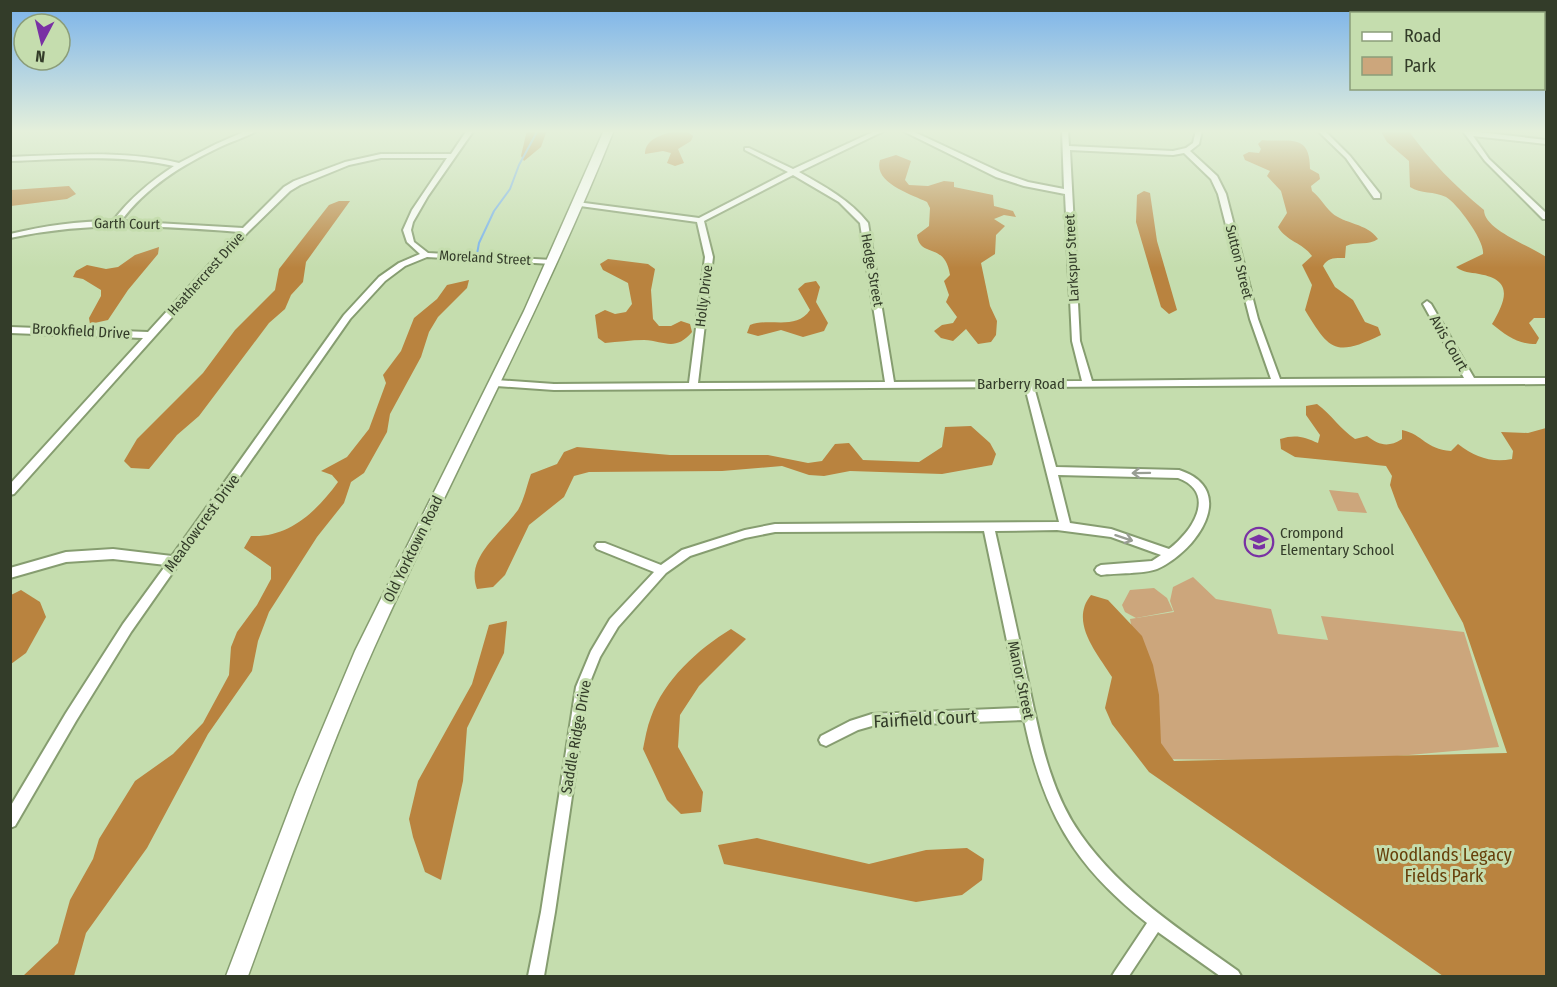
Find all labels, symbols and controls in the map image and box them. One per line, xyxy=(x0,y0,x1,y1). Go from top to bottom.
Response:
north arrow xyxy=(12,12,72,72)
legend xyxy=(1350,12,1545,90)
text: Road xyxy=(1404,25,1441,47)
text: N xyxy=(34,46,46,66)
text: Park xyxy=(1404,55,1437,77)
street label: Larkspur Street xyxy=(1061,213,1083,302)
street label: Garth Court xyxy=(94,215,161,233)
street label: Sutton Street xyxy=(1222,223,1257,301)
street label: Heathercrest Drive xyxy=(164,229,248,319)
street label: Hedge Street xyxy=(857,232,887,308)
street label: Moreland Street xyxy=(439,247,532,269)
street label: Holly Drive xyxy=(692,264,716,328)
street label: Avis Court xyxy=(1426,312,1472,374)
street label: Brookfield Drive xyxy=(31,319,131,343)
street label: Barberry Road xyxy=(977,375,1065,393)
one-way arrow xyxy=(1131,467,1151,478)
street label: Meadowcrest Drive xyxy=(161,471,243,575)
street label: Old Yorktown Road xyxy=(379,493,447,605)
place label: Crompond Elementary School xyxy=(1280,524,1394,559)
school or university icon: Crompond Elementary School xyxy=(1243,526,1275,558)
one-way arrow xyxy=(1114,533,1133,544)
street label: Manor Street xyxy=(1004,639,1038,721)
street label: Saddle Ridge Drive xyxy=(557,679,595,795)
street label: Fairfield Court xyxy=(873,705,977,733)
park label: Woodlands Legacy Fields Park xyxy=(1376,844,1512,887)

